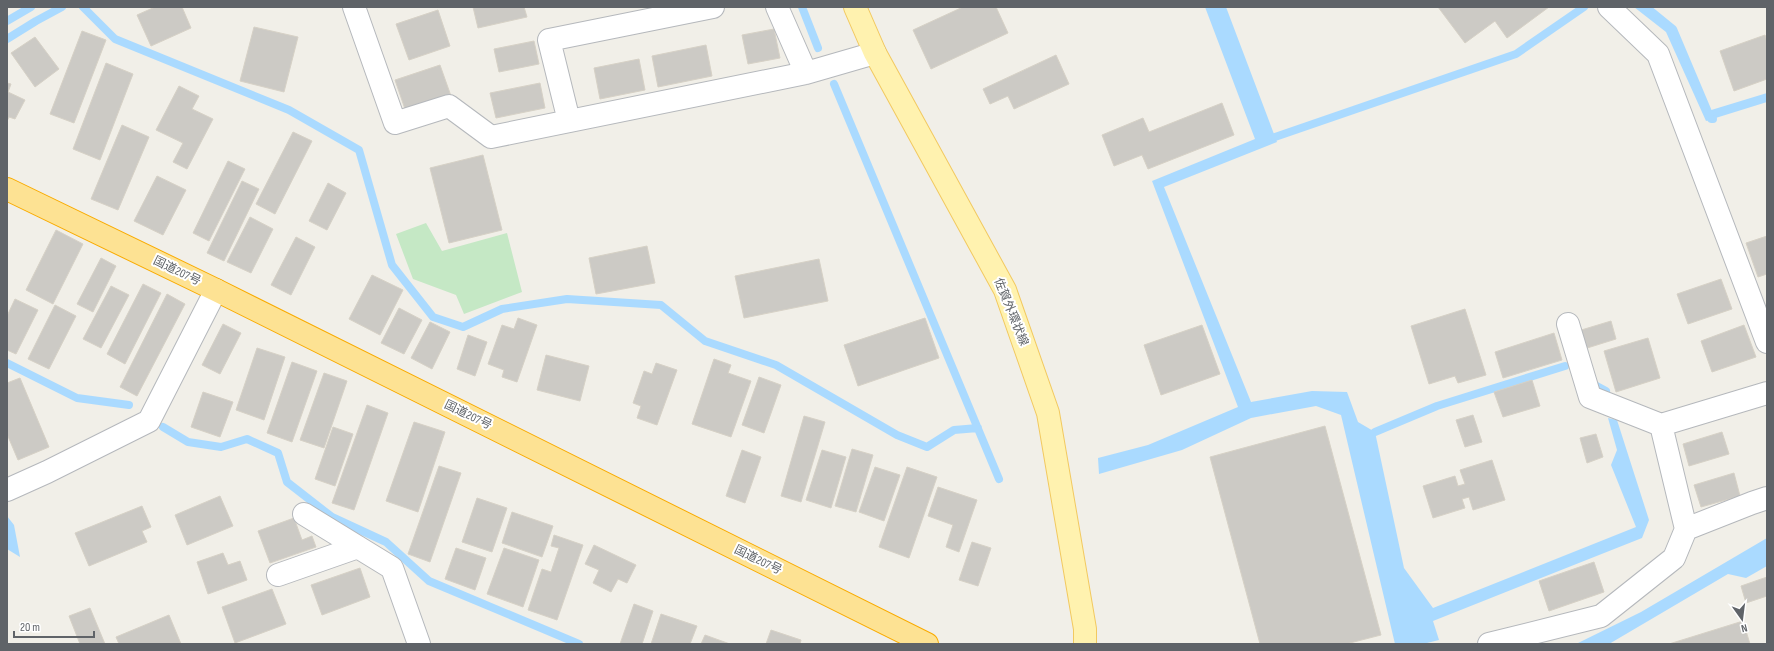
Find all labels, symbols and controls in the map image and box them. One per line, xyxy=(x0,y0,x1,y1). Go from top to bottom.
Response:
street label: 国道207号 xyxy=(151,253,203,289)
street label: 佐賀外環状線 xyxy=(991,276,1031,348)
street label: 国道207号 xyxy=(442,397,494,433)
street label: 国道207号 xyxy=(732,542,784,578)
north arrow xyxy=(1722,599,1762,639)
scale bar xyxy=(14,613,94,639)
text: 20 m xyxy=(20,620,40,635)
text: N xyxy=(1740,621,1749,635)

